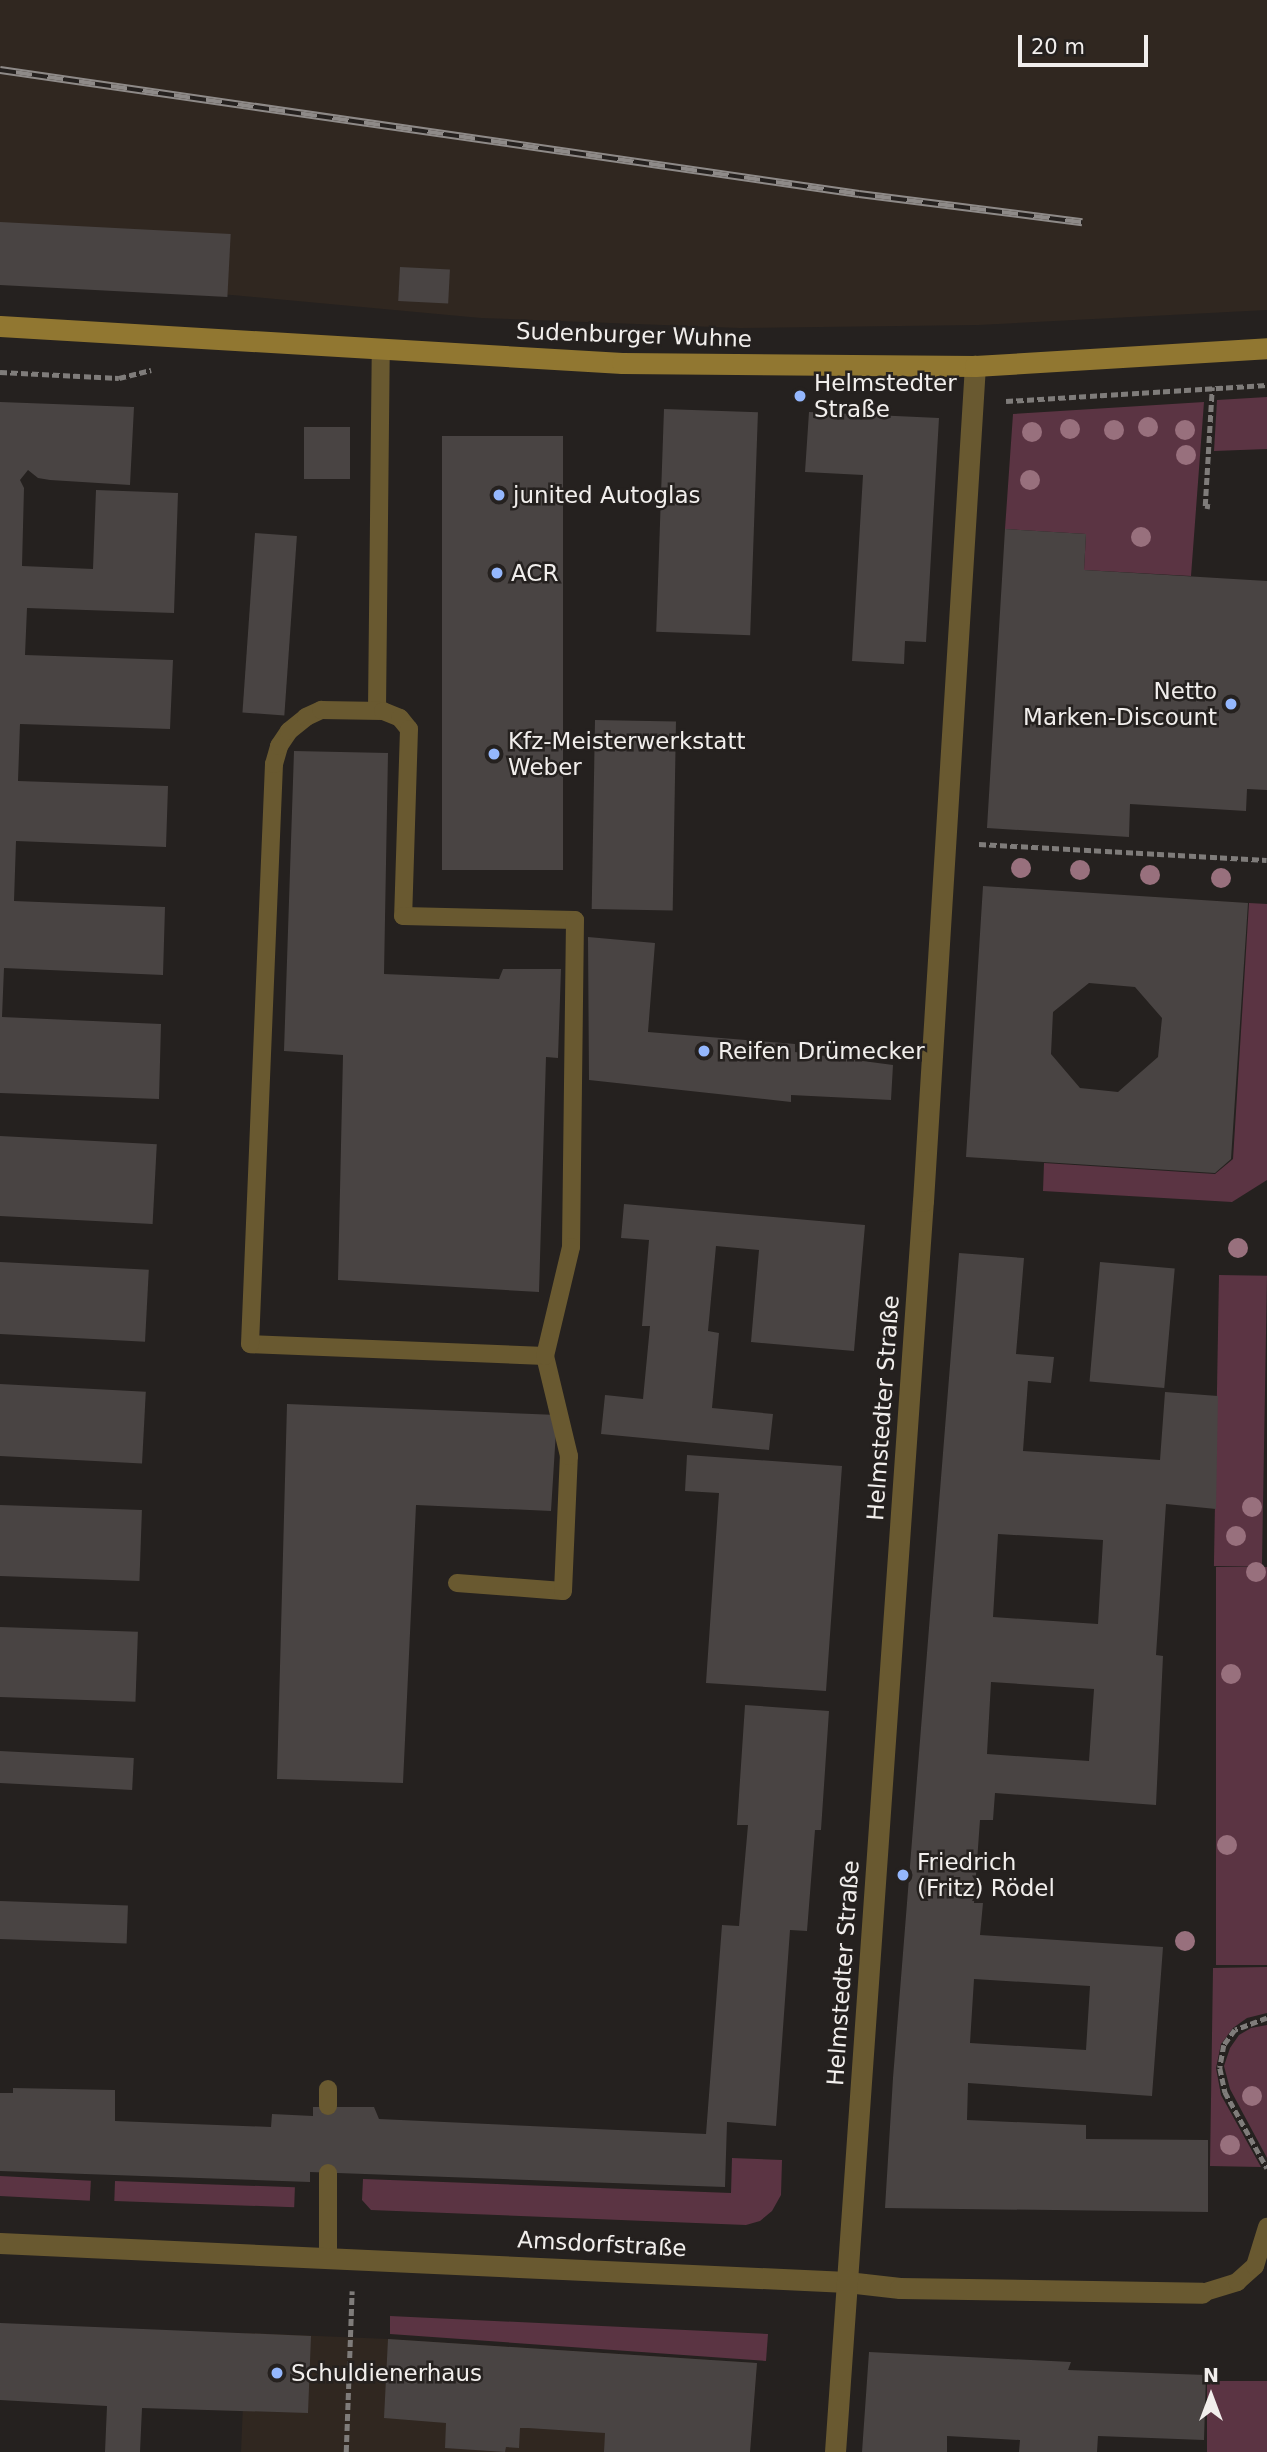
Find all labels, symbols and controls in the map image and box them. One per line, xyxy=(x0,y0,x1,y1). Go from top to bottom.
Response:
scale bar xyxy=(1022,21,1152,65)
text: 20 m xyxy=(1031,35,1085,59)
street label: Sudenburger Wuhne xyxy=(516,317,752,353)
place label: Helmstedter Straße xyxy=(814,369,957,423)
marker: Helmstedter Straße xyxy=(792,388,808,404)
place label: junited Autoglas xyxy=(513,481,700,509)
marker: junited Autoglas xyxy=(491,487,507,503)
place label: ACR xyxy=(511,559,558,587)
marker: ACR xyxy=(489,565,505,581)
place label: Netto Marken-Discount xyxy=(1023,677,1217,731)
marker: Netto Marken-Discount xyxy=(1223,696,1239,712)
place label: Kfz-Meisterwerkstatt Weber xyxy=(508,727,745,781)
marker: Kfz-Meisterwerkstatt Weber xyxy=(486,746,502,762)
place label: Reifen Drümecker xyxy=(718,1037,925,1065)
marker: Reifen Drümecker xyxy=(696,1043,712,1059)
street label: Helmstedter Straße xyxy=(861,1294,905,1522)
place label: Friedrich (Fritz) Rödel xyxy=(917,1848,1055,1902)
street label: Helmstedter Straße xyxy=(821,1859,865,2087)
marker: Friedrich (Fritz) Rödel xyxy=(895,1867,911,1883)
street label: Amsdorfstraße xyxy=(517,2226,687,2262)
place label: Schuldienerhaus xyxy=(291,2359,482,2387)
north arrow xyxy=(1176,2361,1246,2431)
text: N xyxy=(1203,2364,1219,2386)
marker: Schuldienerhaus xyxy=(269,2365,285,2381)

